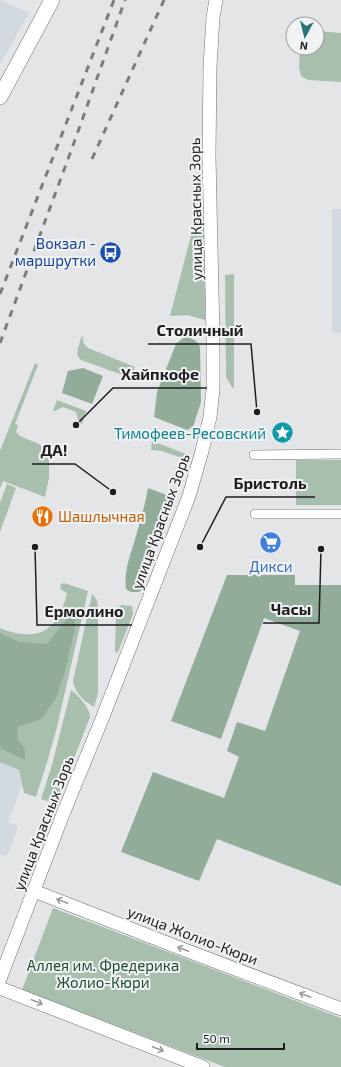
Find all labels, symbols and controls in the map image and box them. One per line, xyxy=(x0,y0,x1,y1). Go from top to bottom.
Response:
north arrow xyxy=(285,16,325,56)
text: N xyxy=(299,39,308,53)
street label: улица Красных Зорь xyxy=(185,137,206,281)
place label: Вокзал - маршрутки xyxy=(15,234,96,270)
bus stop icon: Вокзал - маршрутки xyxy=(98,239,124,265)
callout: Столичный xyxy=(148,316,251,344)
text: Столичный xyxy=(156,320,244,339)
callout: Хайпкофе xyxy=(113,360,207,388)
text: Хайпкофе xyxy=(121,364,199,383)
place icon: Тимофеев-Ресовский xyxy=(269,420,295,446)
place label: Тимофеев-Ресовский xyxy=(114,424,266,442)
callout: ДА! xyxy=(32,436,75,464)
text: ДА! xyxy=(40,440,68,459)
street label: улица Красных Зорь xyxy=(127,451,194,592)
callout: Бристоль xyxy=(226,469,315,497)
text: Бристоль xyxy=(233,473,307,492)
restaurant icon: Шашлычная xyxy=(30,503,56,529)
place label: Шашлычная xyxy=(58,507,145,525)
supermarket icon: Дикси xyxy=(258,530,284,556)
place label: Дикси xyxy=(249,557,293,575)
callout: Часы xyxy=(263,595,319,623)
callout: Ермолино xyxy=(37,597,132,625)
text: Часы xyxy=(271,599,311,618)
text: Ермолино xyxy=(44,601,124,620)
street label: улица Красных Зорь xyxy=(9,753,78,893)
one-way arrow xyxy=(57,897,69,904)
street label: улица Жолио-Кюри xyxy=(125,902,261,969)
one-way arrow xyxy=(177,945,189,953)
park label: Аллея им. Фредерика Жолио-Кюри xyxy=(27,956,179,991)
one-way arrow xyxy=(299,991,311,999)
one-way arrow xyxy=(30,999,42,1007)
scale bar xyxy=(197,1025,284,1051)
text: 50 m xyxy=(203,1031,230,1045)
one-way arrow xyxy=(151,1046,163,1054)

